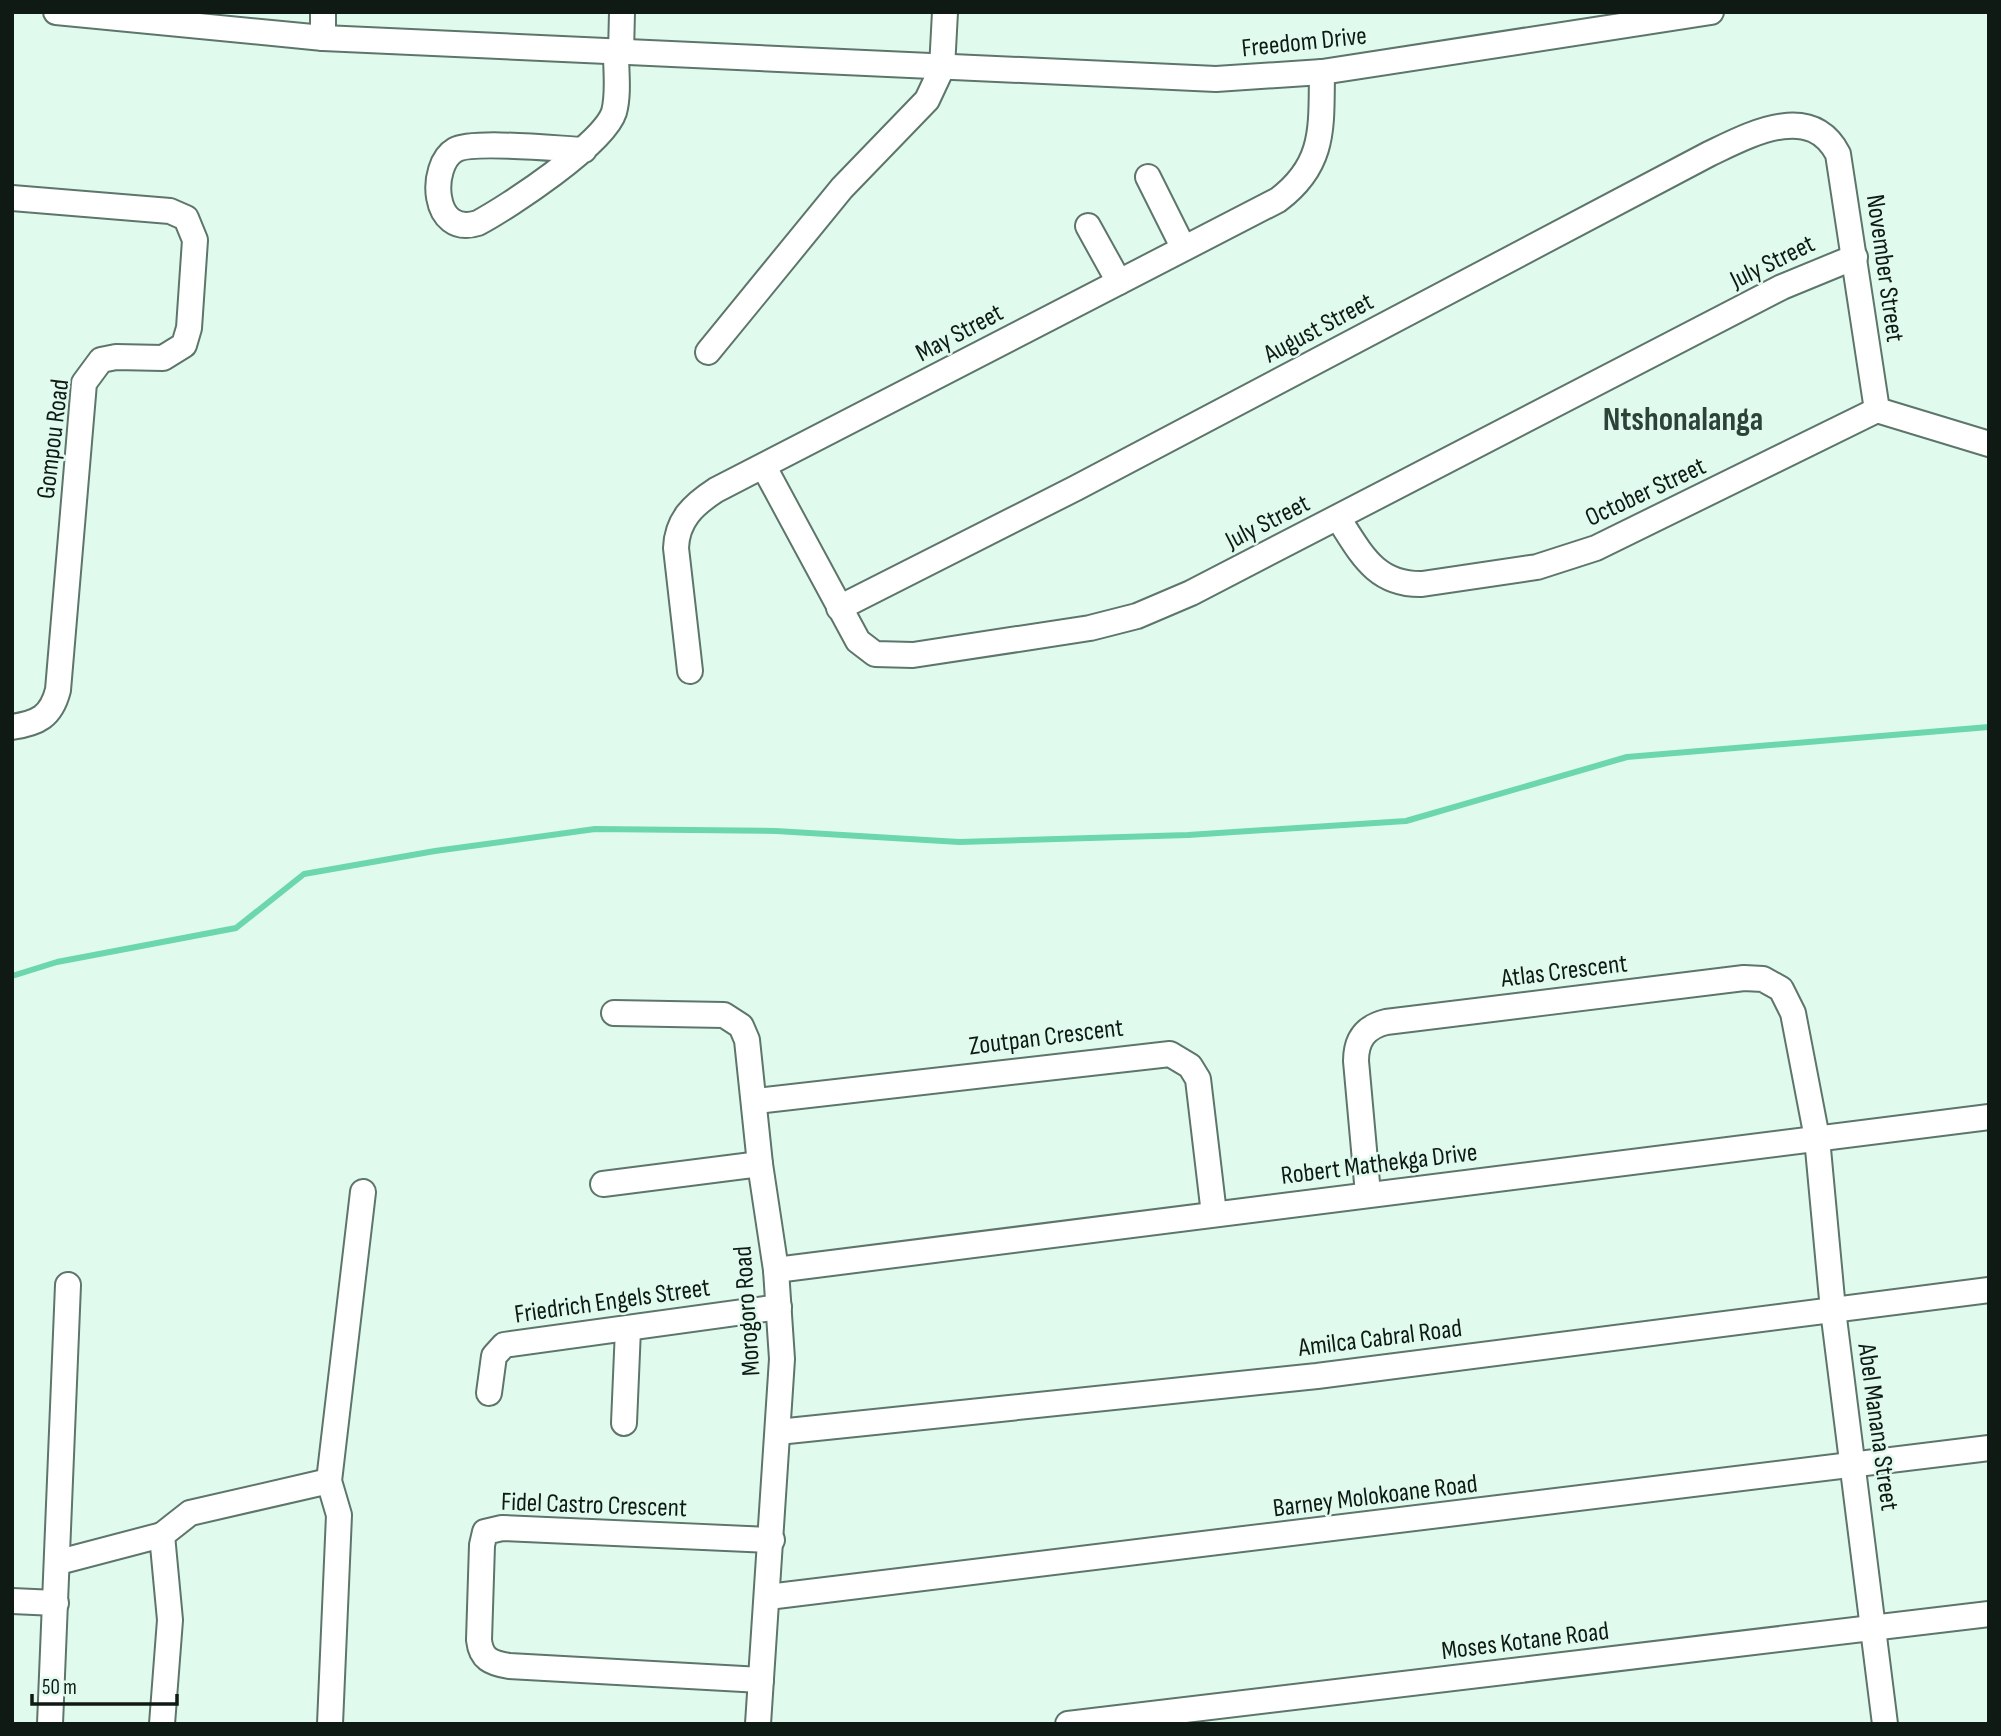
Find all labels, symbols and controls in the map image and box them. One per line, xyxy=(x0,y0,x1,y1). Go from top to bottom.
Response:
street label: Freedom Drive xyxy=(1240,21,1368,64)
street label: November Street xyxy=(1859,193,1910,344)
street label: July Street xyxy=(1724,229,1820,296)
street label: August Street xyxy=(1258,287,1379,371)
street label: May Street xyxy=(911,297,1009,369)
street label: Gompou Road xyxy=(31,378,76,501)
district label: Ntshonalanga xyxy=(1603,400,1763,440)
street label: October Street xyxy=(1580,451,1711,534)
street label: July Street xyxy=(1220,488,1315,557)
street label: Atlas Crescent xyxy=(1498,948,1629,995)
street label: Zoutpan Crescent xyxy=(967,1013,1125,1062)
street label: Robert Mathekga Drive xyxy=(1279,1137,1479,1192)
street label: Morogoro Road xyxy=(727,1245,768,1377)
street label: Friedrich Engels Street xyxy=(512,1272,712,1331)
street label: Amilca Cabral Road xyxy=(1296,1313,1464,1364)
street label: Abel Manana Street xyxy=(1850,1341,1905,1513)
street label: Barney Molokoane Road xyxy=(1271,1469,1479,1524)
street label: Fidel Castro Crescent xyxy=(500,1487,688,1524)
street label: Moses Kotane Road xyxy=(1440,1616,1611,1667)
scale bar xyxy=(32,1662,177,1706)
text: 50 m xyxy=(42,1675,77,1700)

